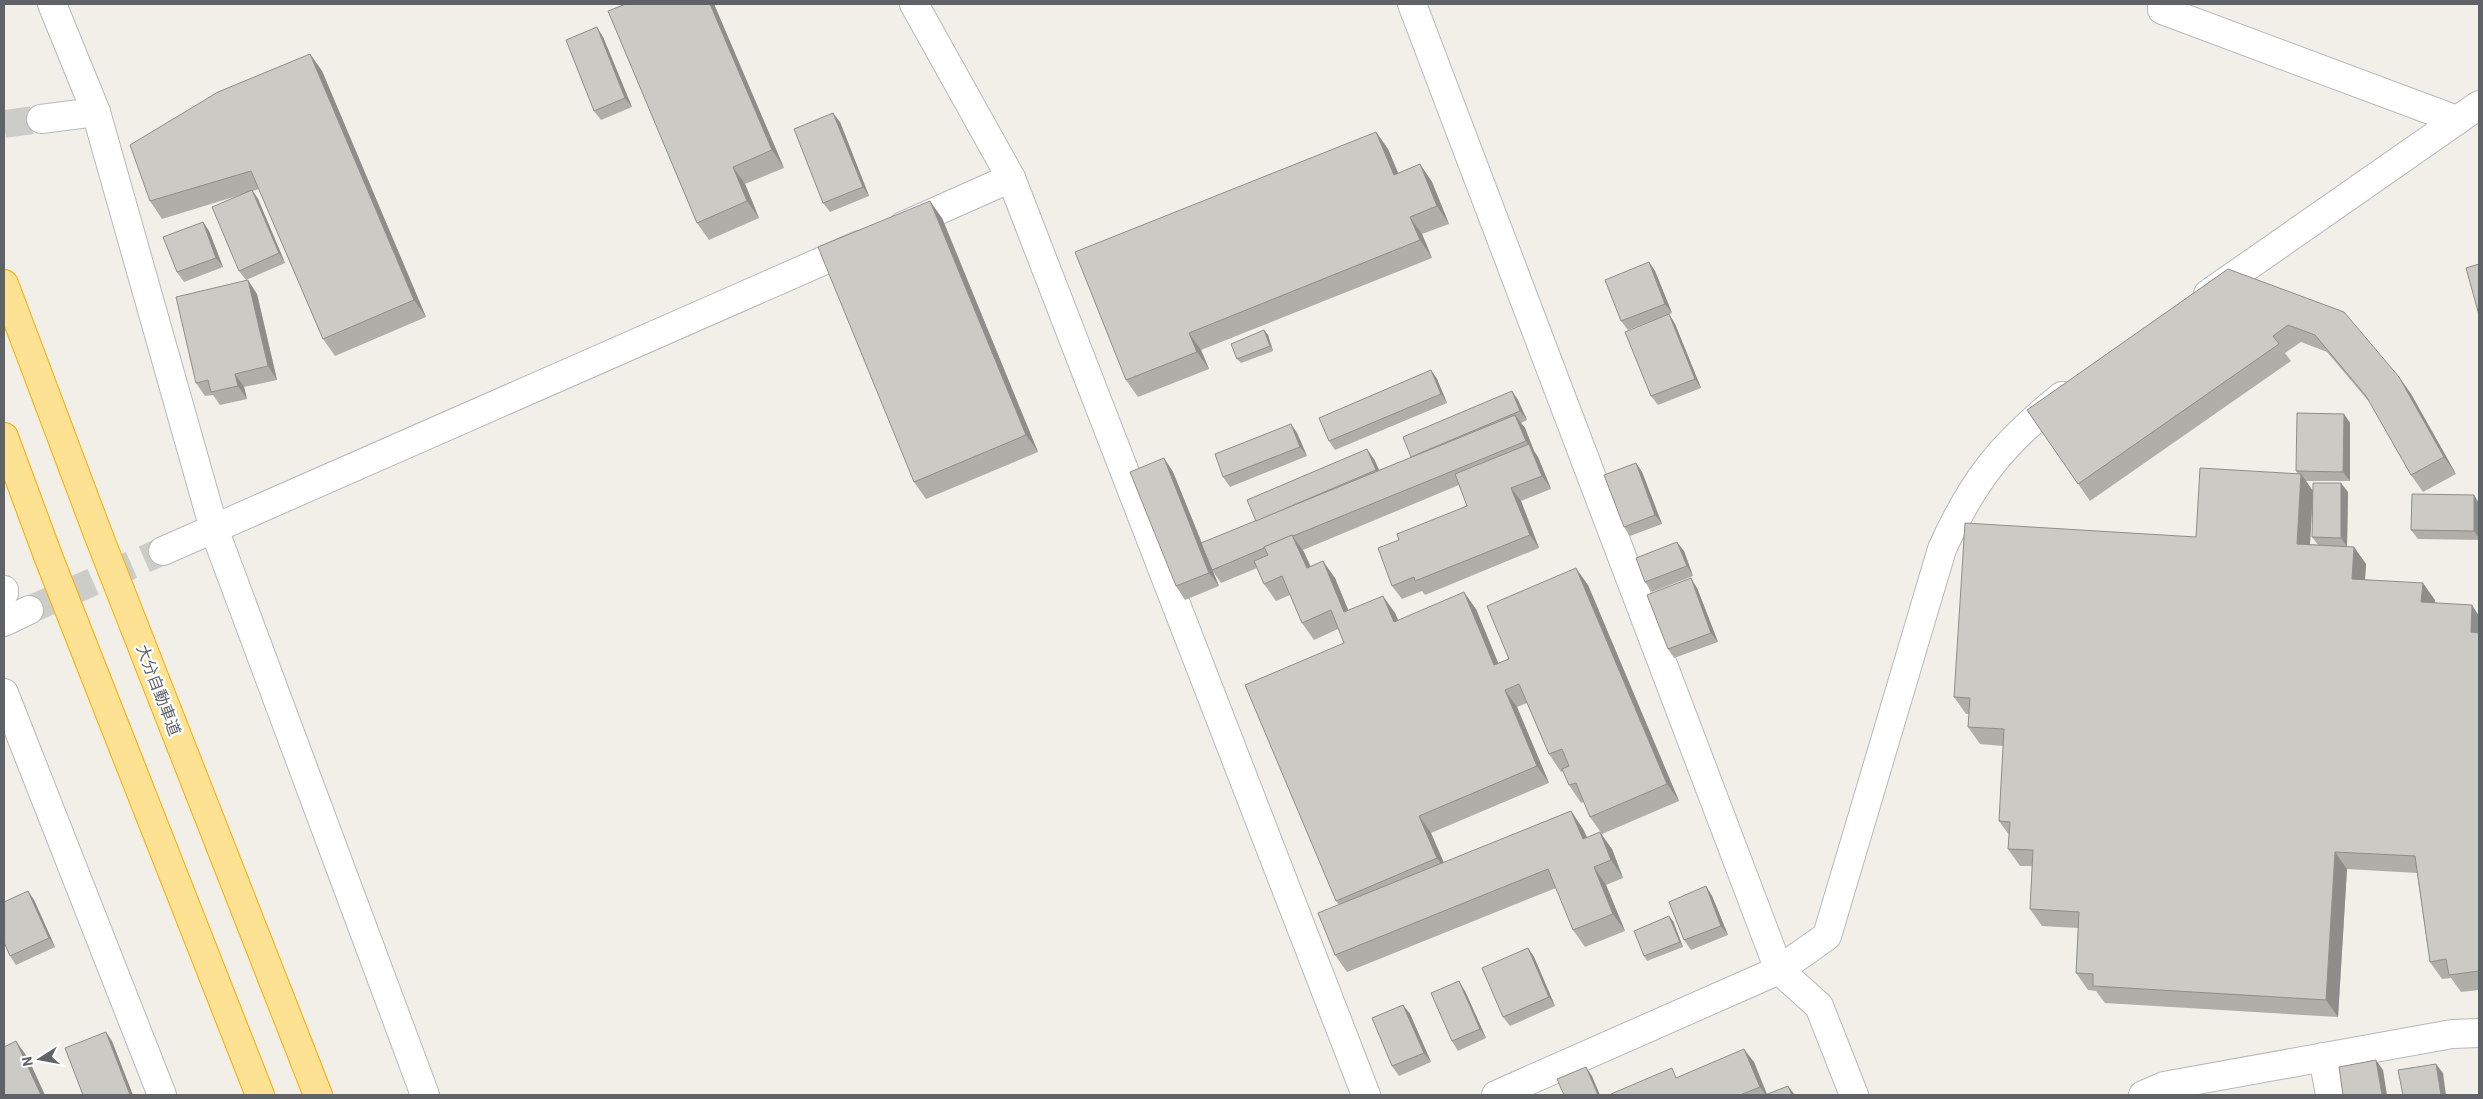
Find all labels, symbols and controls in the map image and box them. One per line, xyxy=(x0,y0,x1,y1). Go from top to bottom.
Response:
street label: 大分自動車道 xyxy=(133,642,186,738)
north arrow xyxy=(15,1034,65,1084)
text: N xyxy=(18,1055,36,1068)

